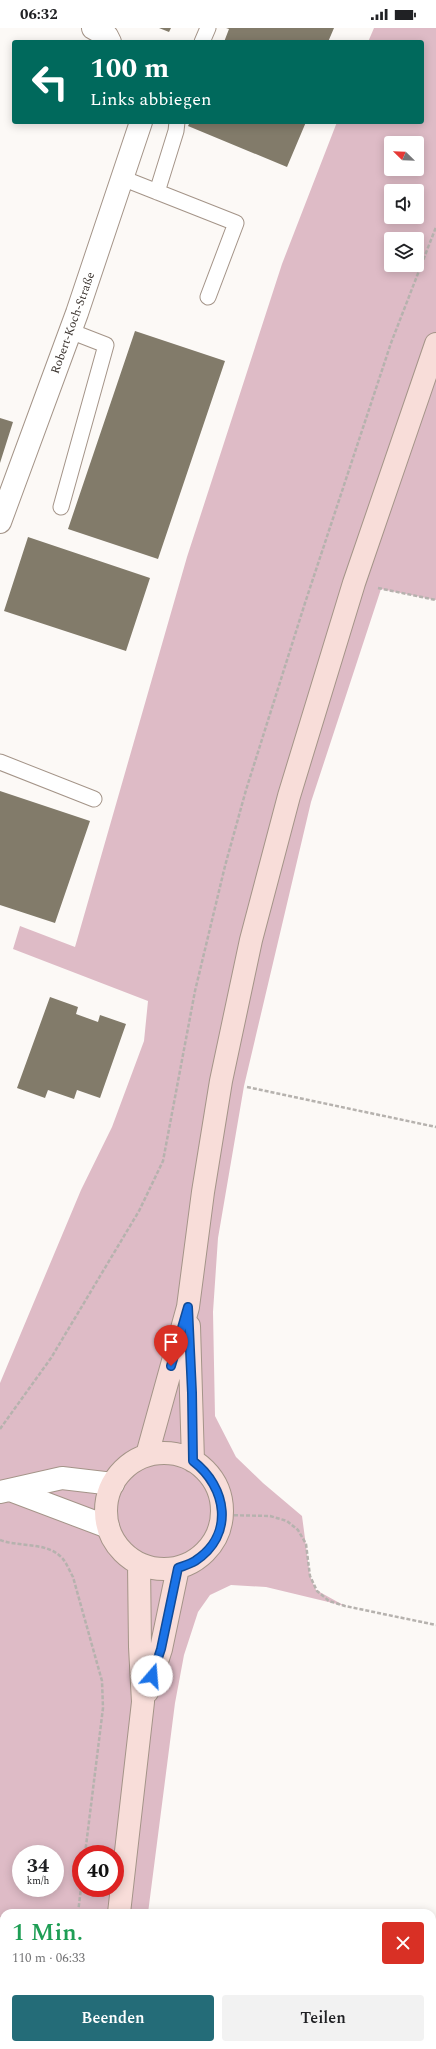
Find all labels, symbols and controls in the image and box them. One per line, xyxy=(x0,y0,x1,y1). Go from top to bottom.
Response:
text: 06:32 xyxy=(20,3,58,26)
text: 100 m xyxy=(90,47,169,90)
icon: left xyxy=(24,56,76,108)
text: Links abbiegen xyxy=(90,86,211,113)
north arrow xyxy=(384,136,424,176)
map controls xyxy=(384,136,424,272)
button: sound xyxy=(384,184,424,224)
button: layers xyxy=(384,232,424,272)
street label: Robert-Koch-Straße xyxy=(46,269,100,377)
pin xyxy=(154,1325,188,1366)
icon: arrive xyxy=(160,1331,182,1353)
position arrow xyxy=(131,1655,173,1697)
speed limit sign: 40 xyxy=(72,1845,124,1897)
text: 34 xyxy=(27,1851,49,1881)
text: km/h xyxy=(27,1873,49,1889)
text: 1 Min. xyxy=(12,1915,83,1951)
button: close xyxy=(382,1922,424,1964)
text: 110 m · 06:33 xyxy=(12,1948,85,1968)
button: Beenden xyxy=(12,1995,214,2041)
button: Teilen xyxy=(222,1995,424,2041)

